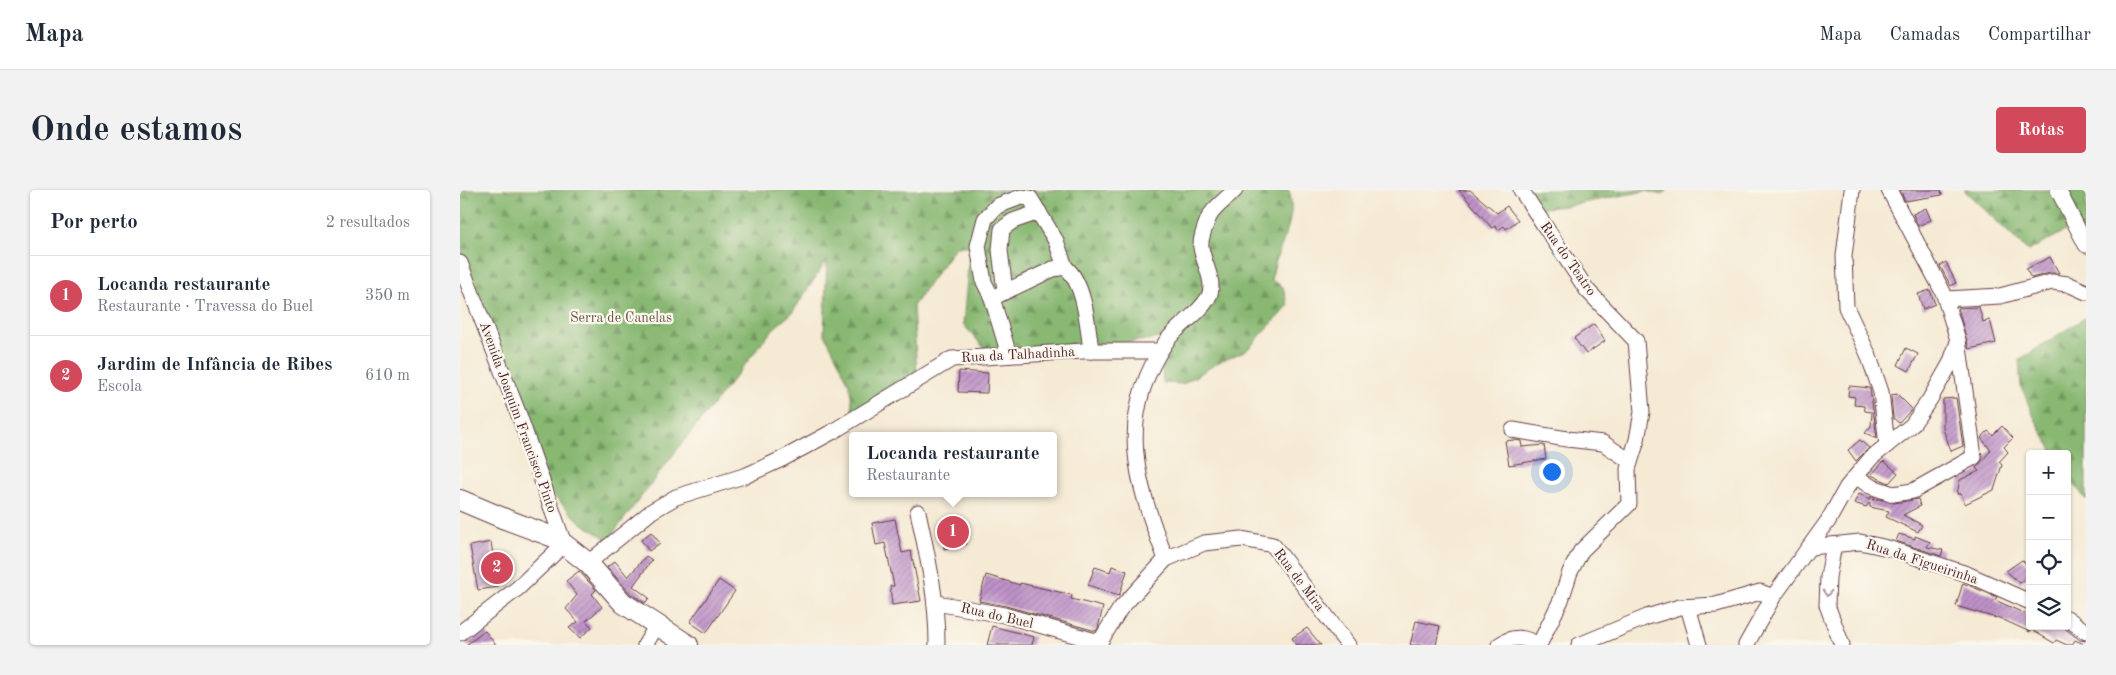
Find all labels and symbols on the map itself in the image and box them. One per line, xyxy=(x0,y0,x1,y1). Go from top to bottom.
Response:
street label: Rua do Teatro xyxy=(1537,220,1599,298)
park label: Serra de Canelas xyxy=(570,311,672,325)
street label: Avenida Joaquim Francisco Pinto xyxy=(477,319,559,515)
street label: Rua da Talhadinha xyxy=(961,345,1075,365)
your location xyxy=(1539,459,1565,485)
pin: 1 xyxy=(937,513,969,551)
street label: Rua da Figueirinha xyxy=(1864,537,1980,587)
street label: Rua de Mira xyxy=(1271,546,1327,614)
pin: 2 xyxy=(481,549,513,587)
one-way arrow xyxy=(1822,590,1833,598)
street label: Rua do Buel xyxy=(959,601,1035,631)

